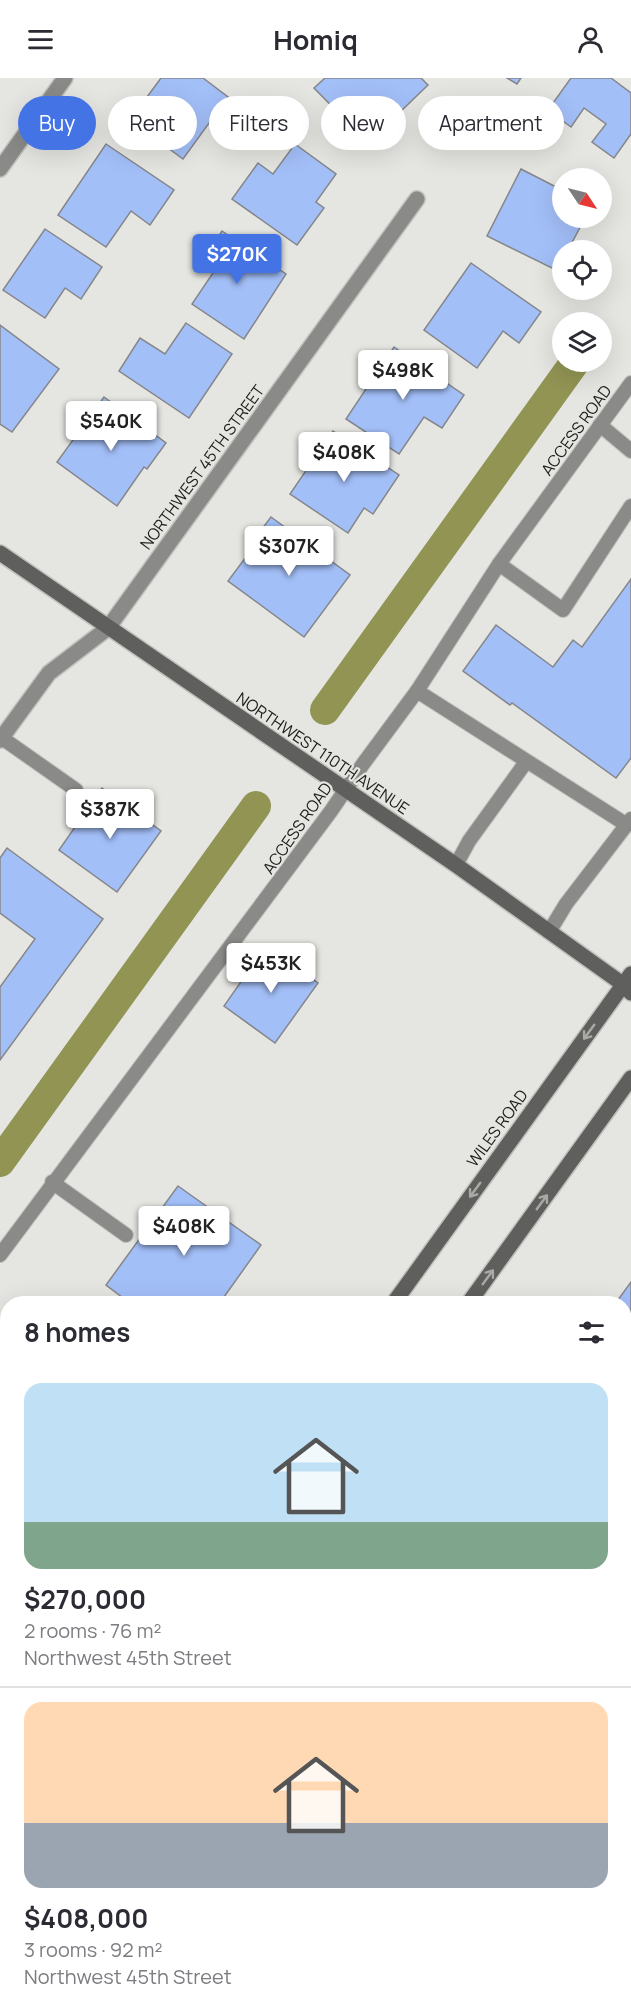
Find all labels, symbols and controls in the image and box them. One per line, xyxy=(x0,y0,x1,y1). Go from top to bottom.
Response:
text: Homiq xyxy=(273,21,358,58)
icon: menu xyxy=(24,23,57,56)
icon: person xyxy=(574,23,607,56)
chip: Buy xyxy=(18,96,96,150)
chip: Rent xyxy=(108,96,197,150)
chip: Filters xyxy=(209,96,309,150)
chip: New xyxy=(321,96,406,150)
chip: Apartment xyxy=(418,96,564,150)
north arrow xyxy=(552,168,612,228)
map controls xyxy=(552,168,612,372)
pin: $270K xyxy=(195,234,279,285)
text: $270K xyxy=(206,240,268,267)
button: locate xyxy=(552,240,612,300)
button: layers xyxy=(552,312,612,372)
pin: $498K xyxy=(361,350,445,401)
text: $498K xyxy=(372,356,434,383)
street label: NORTHWEST 45TH STREET xyxy=(135,380,270,554)
street label: ACCESS ROAD xyxy=(536,380,616,480)
pin: $540K xyxy=(69,401,153,452)
text: $540K xyxy=(80,407,142,434)
pin: $408K xyxy=(302,432,386,483)
text: $408K xyxy=(312,438,376,465)
pin: $307K xyxy=(247,526,331,577)
text: $307K xyxy=(259,532,319,559)
street label: NORTHWEST 110TH AVENUE xyxy=(232,687,414,819)
street label: ACCESS ROAD xyxy=(257,778,337,878)
pin: $387K xyxy=(68,789,152,840)
text: $387K xyxy=(80,795,140,822)
pin: $453K xyxy=(229,943,313,994)
text: $453K xyxy=(240,949,302,976)
one-way arrow xyxy=(583,1023,595,1040)
street label: WILES ROAD xyxy=(461,1085,533,1171)
one-way arrow xyxy=(469,1181,481,1198)
one-way arrow xyxy=(536,1195,548,1211)
pin: $408K xyxy=(142,1206,226,1257)
text: $408K xyxy=(152,1212,216,1239)
one-way arrow xyxy=(482,1269,494,1285)
text: 8 homes xyxy=(24,1314,130,1350)
icon: filters xyxy=(575,1316,608,1349)
icon: home xyxy=(262,1422,370,1530)
text: $270,000 xyxy=(24,1581,146,1617)
text: 2 rooms · 76 m² xyxy=(24,1617,161,1644)
text: Northwest 45th Street xyxy=(24,1644,232,1671)
icon: home xyxy=(262,1741,370,1849)
text: $408,000 xyxy=(24,1900,148,1936)
text: 3 rooms · 92 m² xyxy=(24,1936,163,1963)
text: Northwest 45th Street xyxy=(24,1963,232,1990)

